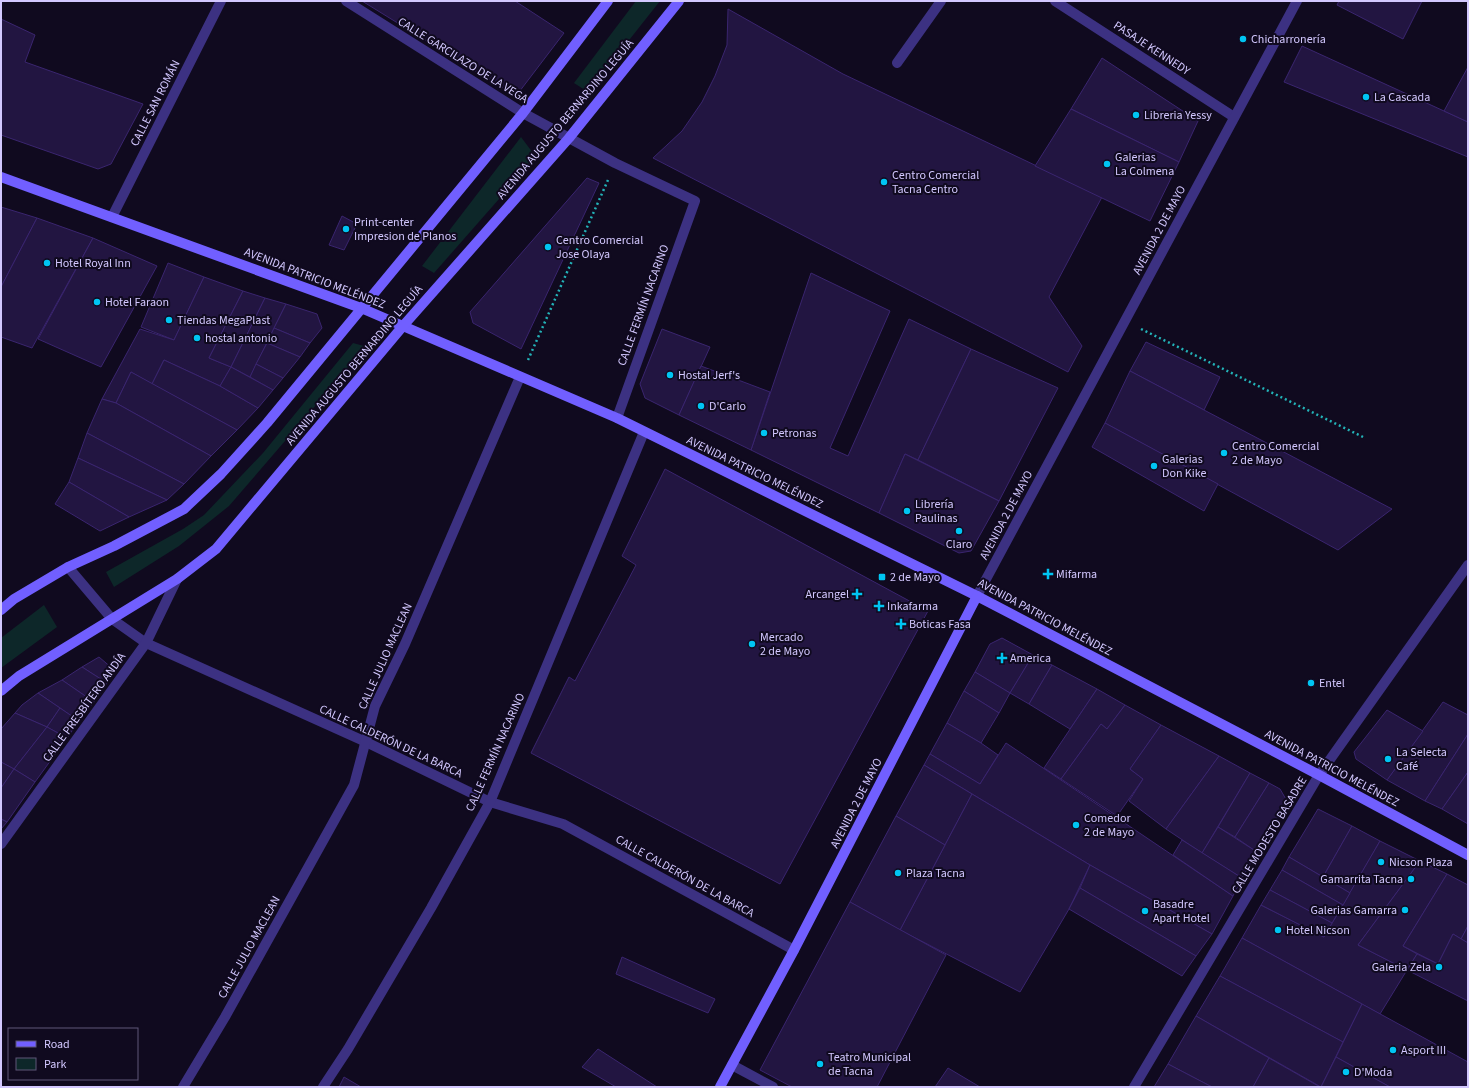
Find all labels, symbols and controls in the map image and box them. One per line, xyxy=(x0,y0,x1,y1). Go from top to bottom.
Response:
street label: CALLE GARCILAZO DE LA VEGA xyxy=(394,13,532,108)
street label: PASAJE KENNEDY xyxy=(1110,17,1194,80)
place label: Chicharronería xyxy=(1251,31,1326,48)
marker: Chicharronería xyxy=(1238,34,1248,44)
street label: AVENIDA AUGUSTO BERNARDINO LEGUÍA xyxy=(493,35,638,203)
street label: CALLE SAN ROMÁN xyxy=(126,57,185,149)
place label: La Cascada xyxy=(1374,89,1430,106)
marker: La Cascada xyxy=(1361,92,1371,102)
place label: Libreria Yessy xyxy=(1144,107,1212,124)
marker: Libreria Yessy xyxy=(1131,110,1141,120)
place label: Galerias La Colmena xyxy=(1115,149,1174,180)
marker: Galerias La Colmena xyxy=(1102,159,1112,169)
place label: Centro Comercial Tacna Centro xyxy=(892,167,979,198)
marker: Centro Comercial Tacna Centro xyxy=(879,177,889,187)
street label: AVENIDA 2 DE MAYO xyxy=(1129,183,1190,278)
place label: Print-center Impresion de Planos xyxy=(354,214,456,245)
marker: Print-center Impresion de Planos xyxy=(341,224,351,234)
place label: Centro Comercial Jose Olaya xyxy=(556,232,643,263)
marker: Centro Comercial Jose Olaya xyxy=(543,242,553,252)
street label: CALLE FERMÍN NACARINO xyxy=(614,242,673,368)
street label: AVENIDA PATRICIO MELÉNDEZ xyxy=(242,244,388,313)
place label: Hotel Royal Inn xyxy=(55,255,131,272)
marker: Hotel Royal Inn xyxy=(42,258,52,268)
street label: AVENIDA AUGUSTO BERNARDINO LEGUÍA xyxy=(282,281,427,449)
place label: Hotel Faraon xyxy=(105,294,169,311)
marker: Hotel Faraon xyxy=(92,297,102,307)
place label: Tiendas MegaPlast xyxy=(177,312,270,329)
marker: Tiendas MegaPlast xyxy=(164,315,174,325)
place label: hostal antonio xyxy=(205,330,277,347)
marker: hostal antonio xyxy=(192,333,202,343)
place label: Hostal Jerf's xyxy=(678,367,740,384)
marker: Hostal Jerf's xyxy=(665,370,675,380)
place label: D'Carlo xyxy=(709,398,746,415)
marker: D'Carlo xyxy=(696,401,706,411)
place label: Petronas xyxy=(772,425,817,442)
marker: Petronas xyxy=(759,428,769,438)
street label: AVENIDA PATRICIO MELÉNDEZ xyxy=(684,432,826,513)
place label: Centro Comercial 2 de Mayo xyxy=(1232,438,1319,469)
marker: Centro Comercial 2 de Mayo xyxy=(1219,448,1229,458)
place label: Galerias Don Kike xyxy=(1162,451,1206,482)
marker: Galerias Don Kike xyxy=(1149,461,1159,471)
street label: AVENIDA 2 DE MAYO xyxy=(976,468,1037,563)
place label: Librería Paulinas xyxy=(915,496,958,527)
marker: Librería Paulinas xyxy=(902,506,912,516)
marker: Claro xyxy=(954,526,964,536)
place label: Claro xyxy=(946,536,972,553)
place label: Mifarma xyxy=(1056,566,1097,583)
place label: 2 de Mayo xyxy=(890,569,940,586)
marker: Mifarma xyxy=(1043,569,1053,579)
marker: 2 de Mayo xyxy=(877,572,887,582)
street label: AVENIDA PATRICIO MELÉNDEZ xyxy=(975,575,1115,660)
place label: Arcangel xyxy=(806,586,849,603)
marker: Arcangel xyxy=(852,589,862,599)
place label: Inkafarma xyxy=(887,598,938,615)
street label: CALLE JULIO MACLEAN xyxy=(354,600,417,712)
marker: Inkafarma xyxy=(874,601,884,611)
place label: Boticas Fasa xyxy=(909,616,971,633)
marker: Boticas Fasa xyxy=(896,619,906,629)
place label: Mercado 2 de Mayo xyxy=(760,629,810,660)
marker: Mercado 2 de Mayo xyxy=(747,639,757,649)
street label: CALLE PRESBÍTERO ANDÍA xyxy=(39,649,130,766)
place label: America xyxy=(1010,650,1051,667)
marker: America xyxy=(997,653,1007,663)
place label: Entel xyxy=(1319,675,1345,692)
marker: Entel xyxy=(1306,678,1316,688)
street label: CALLE FERMÍN NACARINO xyxy=(462,690,529,814)
street label: CALLE CALDERÓN DE LA BARCA xyxy=(316,701,466,782)
street label: AVENIDA PATRICIO MELÉNDEZ xyxy=(1262,726,1402,811)
place label: La Selecta Café xyxy=(1396,744,1447,775)
marker: La Selecta Café xyxy=(1383,754,1393,764)
street label: AVENIDA 2 DE MAYO xyxy=(826,755,887,851)
street label: CALLE MODESTO BASADRE xyxy=(1228,774,1311,897)
place label: Comedor 2 de Mayo xyxy=(1084,810,1134,841)
marker: Comedor 2 de Mayo xyxy=(1071,820,1081,830)
street label: CALLE CALDERÓN DE LA BARCA xyxy=(612,831,758,922)
place label: Nicson Plaza xyxy=(1389,854,1452,871)
marker: Nicson Plaza xyxy=(1376,857,1386,867)
place label: Plaza Tacna xyxy=(906,865,965,882)
marker: Plaza Tacna xyxy=(893,868,903,878)
place label: Gamarrita Tacna xyxy=(1320,871,1403,888)
marker: Gamarrita Tacna xyxy=(1406,874,1416,884)
street label: CALLE JULIO MACLEAN xyxy=(214,893,285,1002)
place label: Basadre Apart Hotel xyxy=(1153,896,1210,927)
place label: Galerias Gamarra xyxy=(1310,902,1397,919)
marker: Galerias Gamarra xyxy=(1400,905,1410,915)
marker: Basadre Apart Hotel xyxy=(1140,906,1150,916)
place label: Hotel Nicson xyxy=(1286,922,1350,939)
marker: Hotel Nicson xyxy=(1273,925,1283,935)
place label: Galeria Zela xyxy=(1372,959,1431,976)
marker: Galeria Zela xyxy=(1434,962,1444,972)
legend xyxy=(8,1028,138,1080)
text: Road xyxy=(44,1036,70,1053)
place label: Asport III xyxy=(1401,1042,1446,1059)
marker: Asport III xyxy=(1388,1045,1398,1055)
place label: Teatro Municipal de Tacna xyxy=(828,1049,911,1080)
text: Park xyxy=(44,1056,66,1073)
marker: Teatro Municipal de Tacna xyxy=(815,1059,825,1069)
place label: D'Moda xyxy=(1354,1064,1392,1081)
marker: D'Moda xyxy=(1341,1067,1351,1077)

